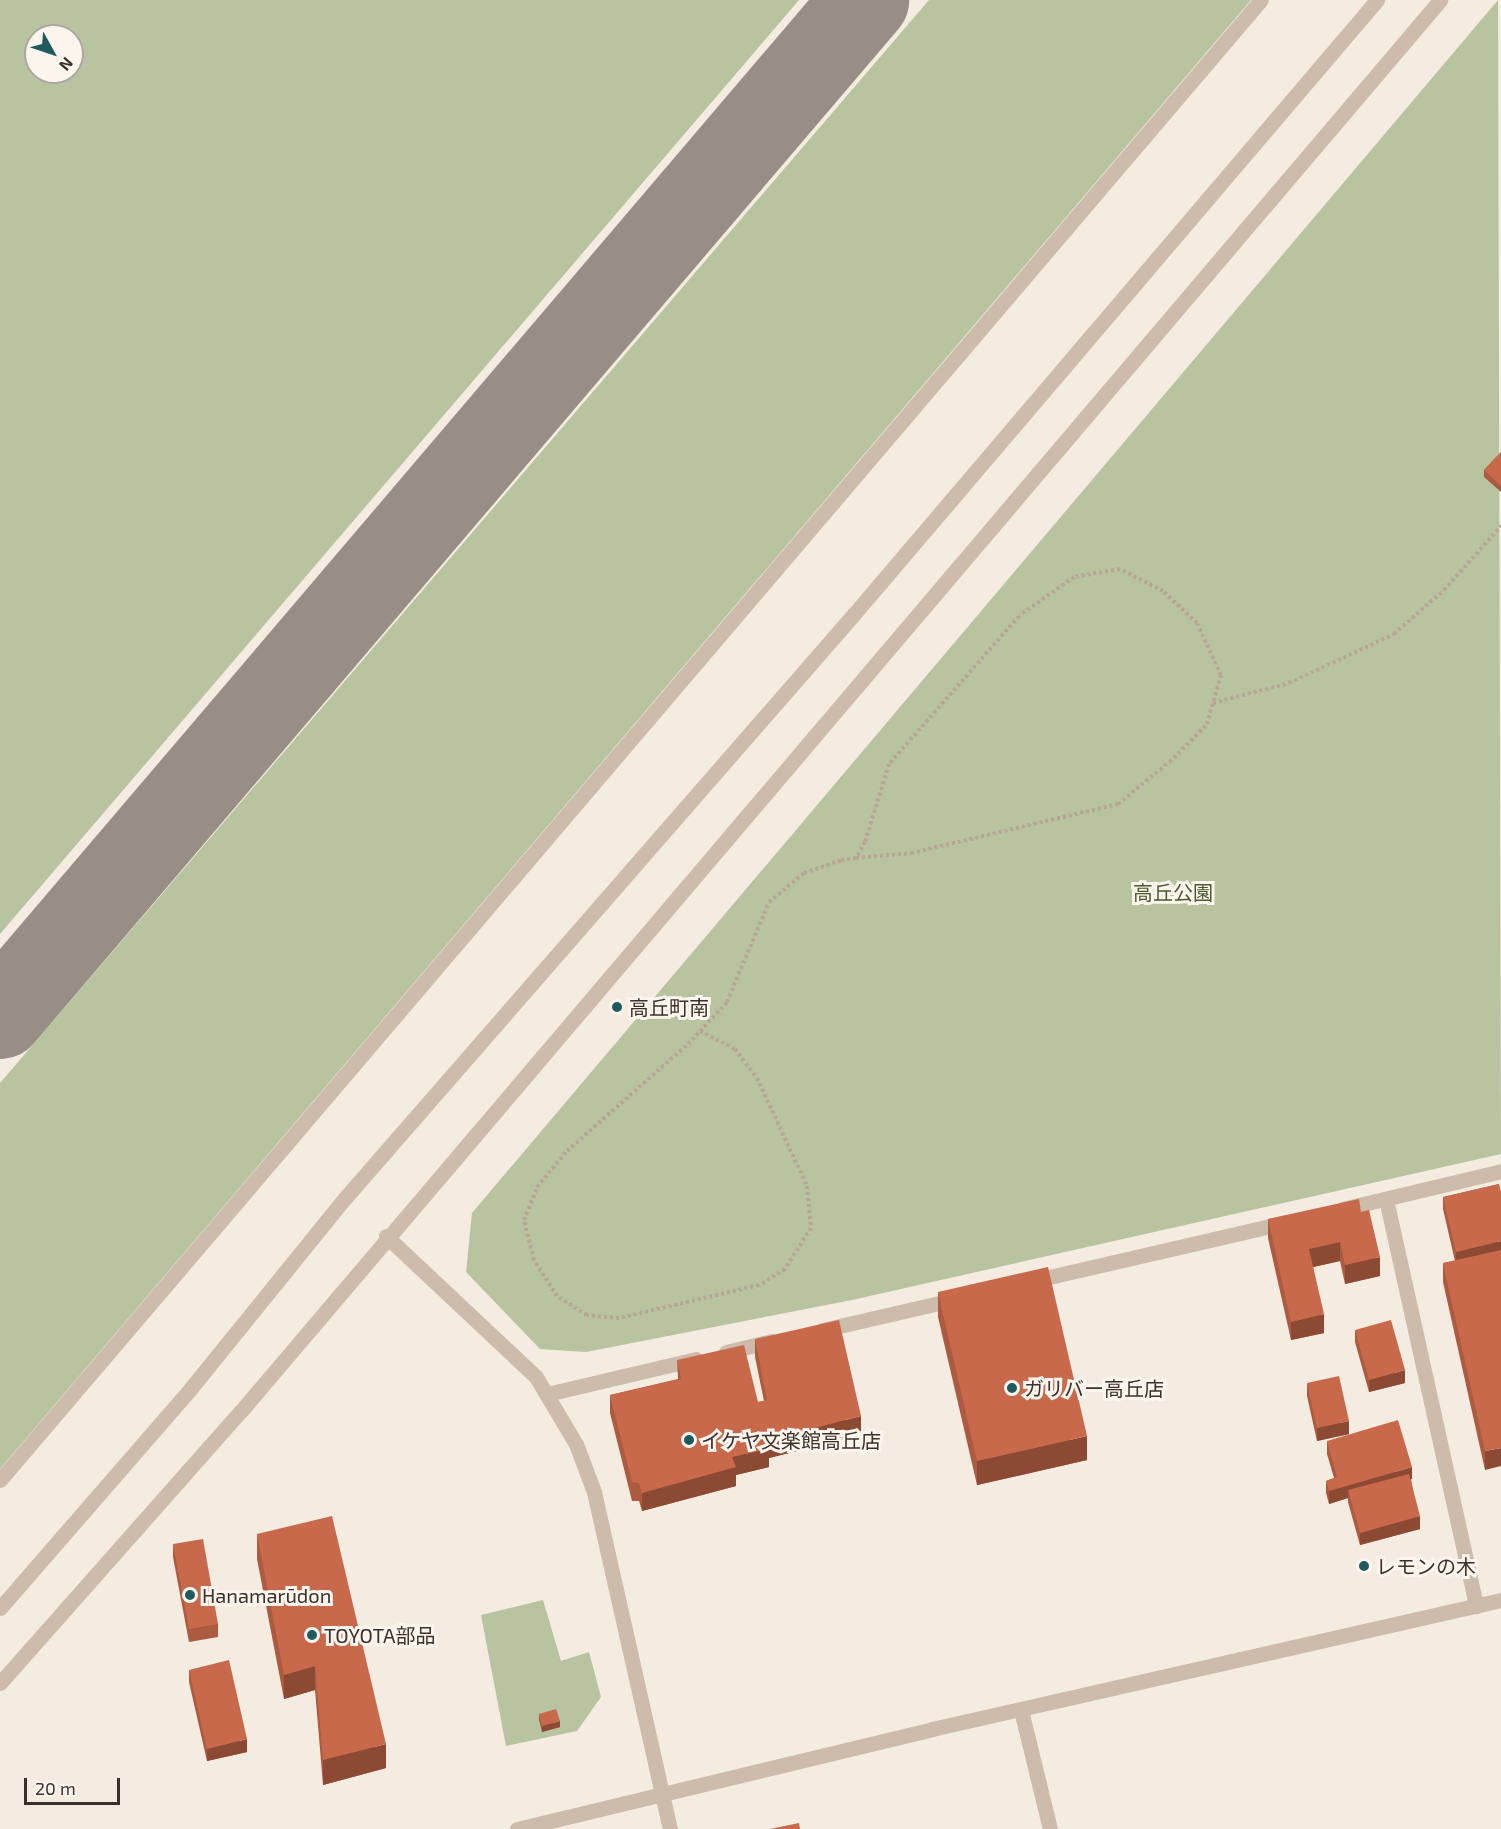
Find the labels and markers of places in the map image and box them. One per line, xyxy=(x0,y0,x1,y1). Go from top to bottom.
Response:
place label: 高丘町南 xyxy=(629,995,709,1019)
marker: 高丘町南 xyxy=(610,1000,624,1014)
place label: ガリバー高丘店 xyxy=(1024,1376,1164,1400)
marker: ガリバー高丘店 xyxy=(1005,1381,1019,1395)
place label: イケヤ文楽館高丘店 xyxy=(701,1428,881,1452)
marker: イケヤ文楽館高丘店 xyxy=(682,1433,696,1447)
place label: レモンの木 xyxy=(1376,1554,1476,1578)
marker: レモンの木 xyxy=(1357,1559,1371,1573)
place label: Hanamarūdon xyxy=(202,1583,331,1607)
marker: Hanamarūdon xyxy=(183,1588,197,1602)
place label: TOYOTA部品 xyxy=(324,1623,435,1647)
marker: TOYOTA部品 xyxy=(305,1628,319,1642)

